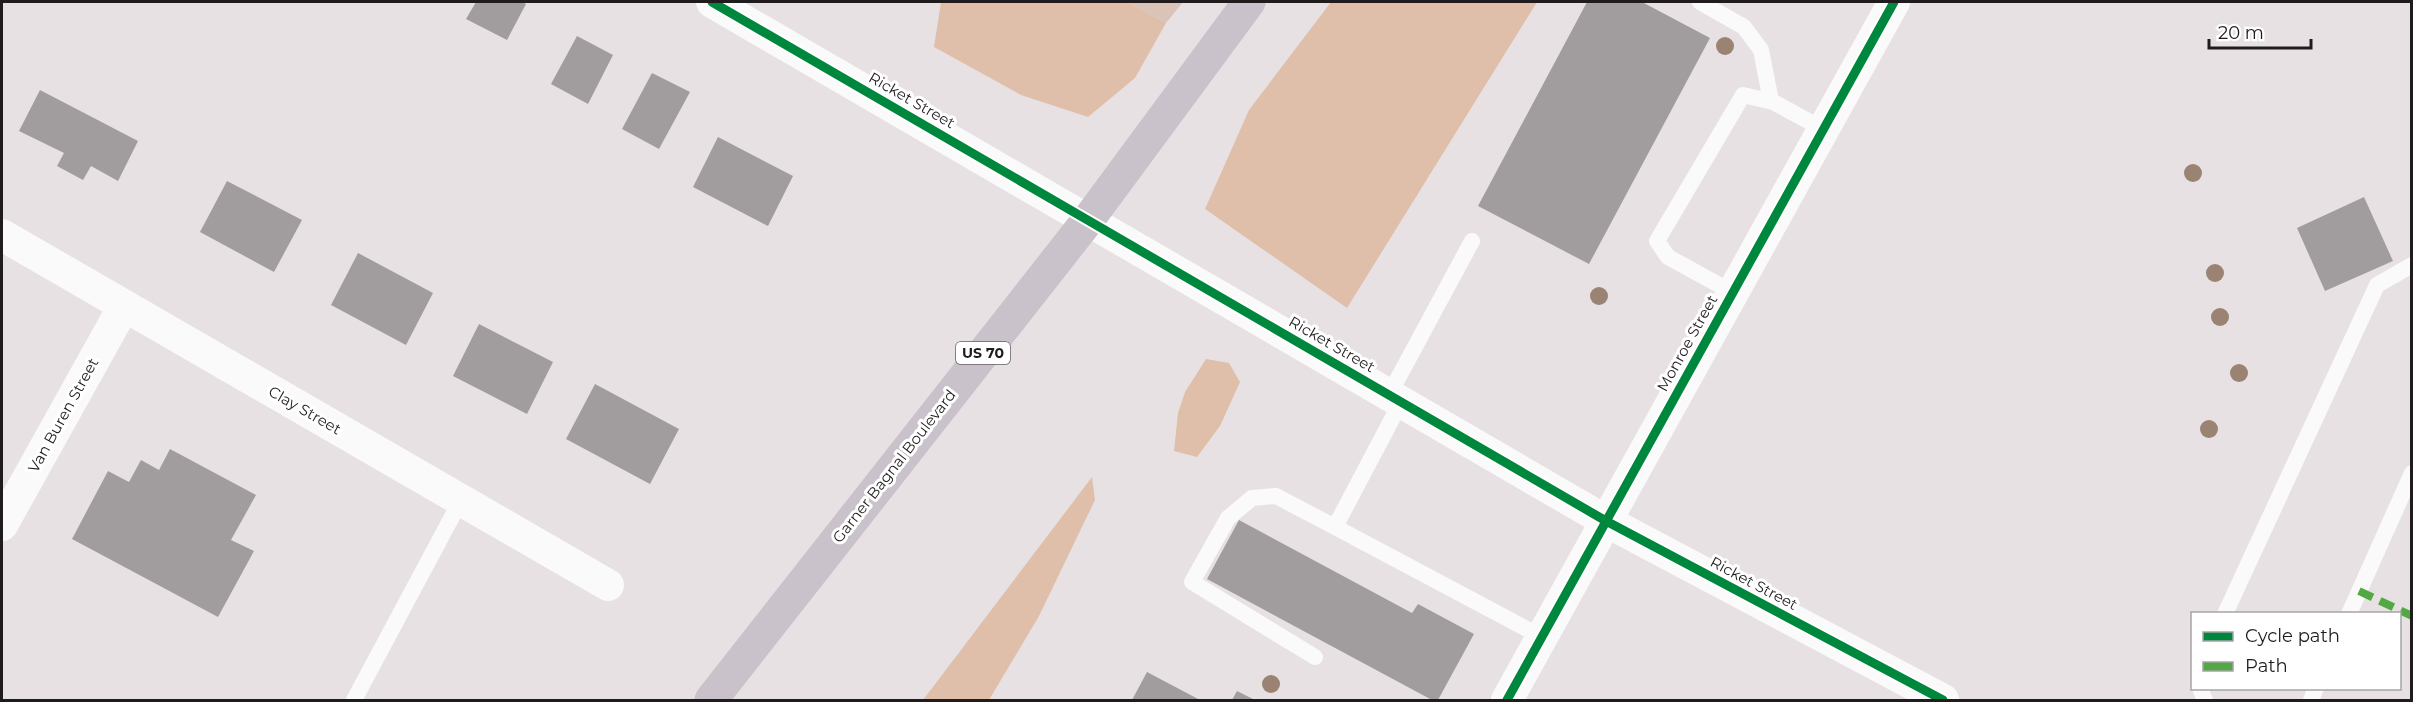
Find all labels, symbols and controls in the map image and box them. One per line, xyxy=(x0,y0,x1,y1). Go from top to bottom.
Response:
scale bar xyxy=(2209,12,2311,50)
text: 20 m xyxy=(2218,22,2264,44)
street label: Ricket Street xyxy=(866,68,958,132)
street label: Monroe Street xyxy=(1653,291,1721,395)
street label: Ricket Street xyxy=(1286,312,1378,376)
road number: US 70 xyxy=(956,342,1010,364)
street label: Van Buren Street xyxy=(24,354,102,476)
street label: Clay Street xyxy=(265,382,345,438)
street label: Garner Bagnal Boulevard xyxy=(828,386,960,546)
street label: Ricket Street xyxy=(1707,552,1801,614)
legend xyxy=(2191,612,2401,690)
text: Cycle path xyxy=(2245,625,2340,647)
text: Path xyxy=(2245,655,2288,677)

